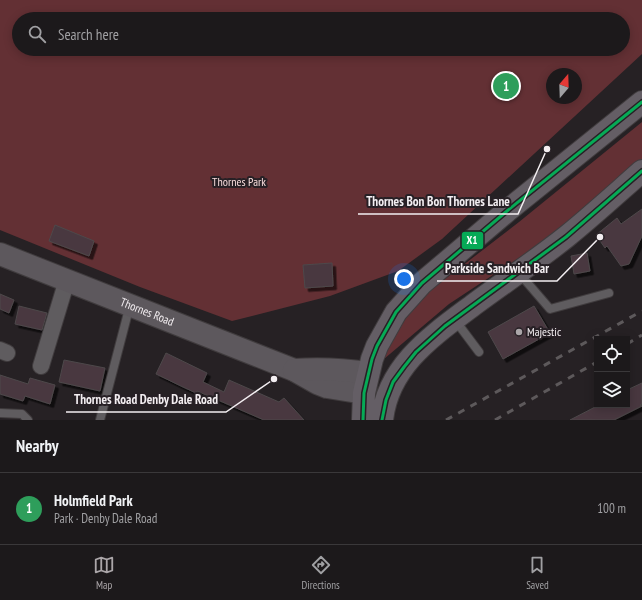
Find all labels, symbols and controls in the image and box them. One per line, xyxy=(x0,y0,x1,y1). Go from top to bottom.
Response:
search box xyxy=(12,12,630,56)
icon: search xyxy=(26,23,48,45)
text: Search here xyxy=(58,25,119,44)
north arrow xyxy=(546,68,582,104)
pin: 1 xyxy=(493,71,519,101)
park label: Thornes Park xyxy=(212,174,266,189)
callout: Thornes Bon Bon Thornes Lane xyxy=(358,189,518,214)
text: Thornes Bon Bon Thornes Lane xyxy=(366,193,510,210)
line badge: X1 xyxy=(461,231,484,250)
text: X1 xyxy=(466,233,478,247)
callout: Parkside Sandwich Bar xyxy=(437,256,557,281)
text: Parkside Sandwich Bar xyxy=(445,260,549,277)
your location xyxy=(394,269,414,289)
street label: Thornes Road xyxy=(118,294,176,329)
place label: Majestic xyxy=(527,324,562,339)
marker: Majestic xyxy=(514,327,524,337)
map controls xyxy=(594,336,630,408)
button: locate xyxy=(594,336,630,372)
button: layers xyxy=(594,372,630,408)
callout: Thornes Road Denby Dale Road xyxy=(66,387,226,412)
text: Thornes Road Denby Dale Road xyxy=(74,391,218,408)
text: Nearby xyxy=(16,435,59,457)
text: Holmfield Park xyxy=(54,491,133,510)
text: 1 xyxy=(26,500,32,517)
text: 100 m xyxy=(597,500,626,517)
text: Park · Denby Dale Road xyxy=(54,510,157,527)
tab: Map xyxy=(93,554,115,592)
tab: Directions xyxy=(302,554,340,592)
tab: Saved xyxy=(526,554,549,592)

